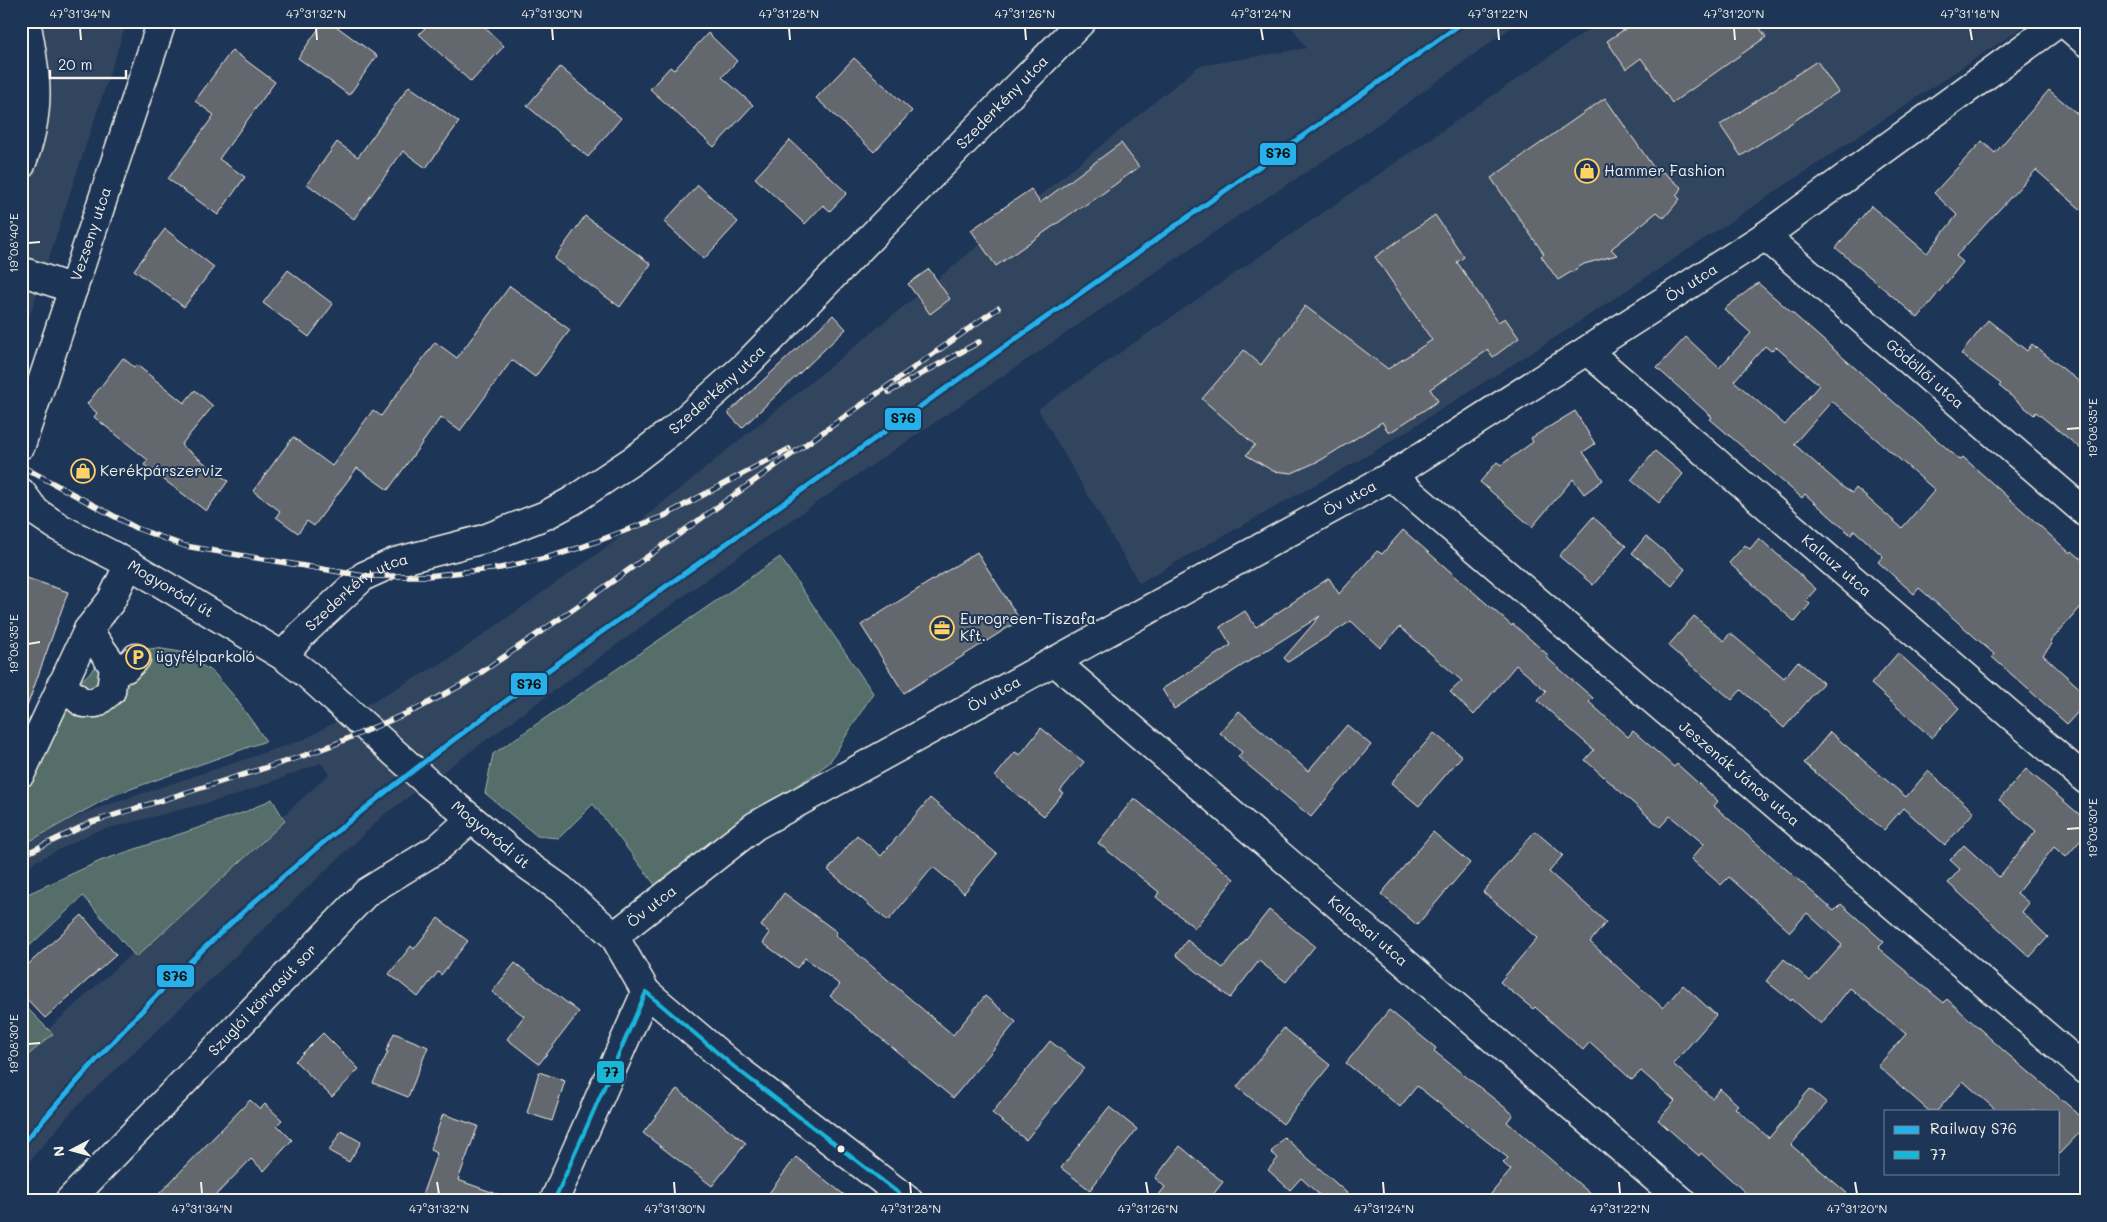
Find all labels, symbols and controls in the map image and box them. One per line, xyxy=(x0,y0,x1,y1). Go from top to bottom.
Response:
text: 47°31'34"N xyxy=(50,5,110,21)
text: 47°31'32"N xyxy=(286,5,346,21)
text: 47°31'30"N xyxy=(522,5,582,21)
text: 47°31'28"N xyxy=(759,5,819,21)
text: 47°31'26"N xyxy=(995,5,1055,21)
text: 47°31'24"N xyxy=(1231,5,1291,21)
text: 47°31'22"N xyxy=(1468,5,1528,21)
text: 47°31'20"N xyxy=(1704,5,1764,21)
text: 47°31'18"N xyxy=(1940,5,2000,21)
scale bar xyxy=(50,48,126,80)
street label: Szederkény utca xyxy=(951,51,1052,153)
text: 20 m xyxy=(58,54,92,74)
line badge: S76 xyxy=(1259,142,1297,166)
text: S76 xyxy=(1265,143,1291,162)
shop icon: Hammer Fashion xyxy=(1574,158,1600,184)
place label: Hammer Fashion xyxy=(1604,160,1725,180)
street label: Vezseny utca xyxy=(65,184,115,284)
text: 19°08'40"E xyxy=(5,213,21,273)
street label: Öv utca xyxy=(1661,258,1721,306)
street label: Gödöllői utca xyxy=(1882,334,1969,412)
street label: Szederkény utca xyxy=(664,340,769,438)
text: 19°08'35"E xyxy=(2084,398,2100,458)
line badge: S76 xyxy=(884,407,922,431)
text: S76 xyxy=(890,408,916,427)
shop icon: Kerékpárszerviz xyxy=(70,458,96,484)
place label: Kerékpárszerviz xyxy=(100,460,223,480)
street label: Öv utca xyxy=(1319,475,1380,520)
street label: Kalauz utca xyxy=(1798,529,1876,600)
street label: Szederkény utca xyxy=(300,548,410,635)
street label: Mogyoródi út xyxy=(124,555,218,621)
place label: Eurogreen-Tiszafa Kft. xyxy=(960,608,1096,645)
text: 19°08'35"E xyxy=(5,614,21,674)
office icon: Eurogreen-Tiszafa Kft. xyxy=(929,615,955,641)
parking icon: ügyfélparkoló xyxy=(125,644,151,670)
place label: ügyfélparkoló xyxy=(156,646,255,666)
street label: Öv utca xyxy=(964,671,1024,716)
line badge: S76 xyxy=(510,672,548,696)
text: S76 xyxy=(516,674,542,693)
street label: Jeszenák János utca xyxy=(1675,716,1804,830)
street label: Mogyoródi út xyxy=(448,795,535,872)
text: 19°08'30"E xyxy=(2084,798,2100,858)
street label: Öv utca xyxy=(622,880,680,931)
street label: Kalocsai utca xyxy=(1324,890,1413,970)
street label: Szuglói körvasút sor xyxy=(203,939,321,1060)
line badge: S76 xyxy=(156,964,195,988)
text: S76 xyxy=(162,966,188,985)
text: 19°08'30"E xyxy=(5,1014,21,1074)
line badge: 77 xyxy=(596,1060,625,1084)
text: 77 xyxy=(603,1062,619,1081)
legend xyxy=(1884,1110,2060,1174)
text: Railway S76 xyxy=(1930,1118,2017,1138)
north arrow xyxy=(48,1124,98,1174)
unlabelled marker xyxy=(836,1144,846,1154)
text: 77 xyxy=(1930,1144,1947,1164)
text: N xyxy=(49,1145,69,1158)
text: 47°31'34"N xyxy=(172,1200,232,1216)
text: 47°31'32"N xyxy=(409,1200,469,1216)
text: 47°31'30"N xyxy=(645,1200,705,1216)
text: 47°31'28"N xyxy=(881,1200,941,1216)
text: 47°31'26"N xyxy=(1118,1200,1178,1216)
text: 47°31'24"N xyxy=(1354,1200,1414,1216)
text: 47°31'22"N xyxy=(1590,1200,1650,1216)
text: 47°31'20"N xyxy=(1827,1200,1887,1216)

